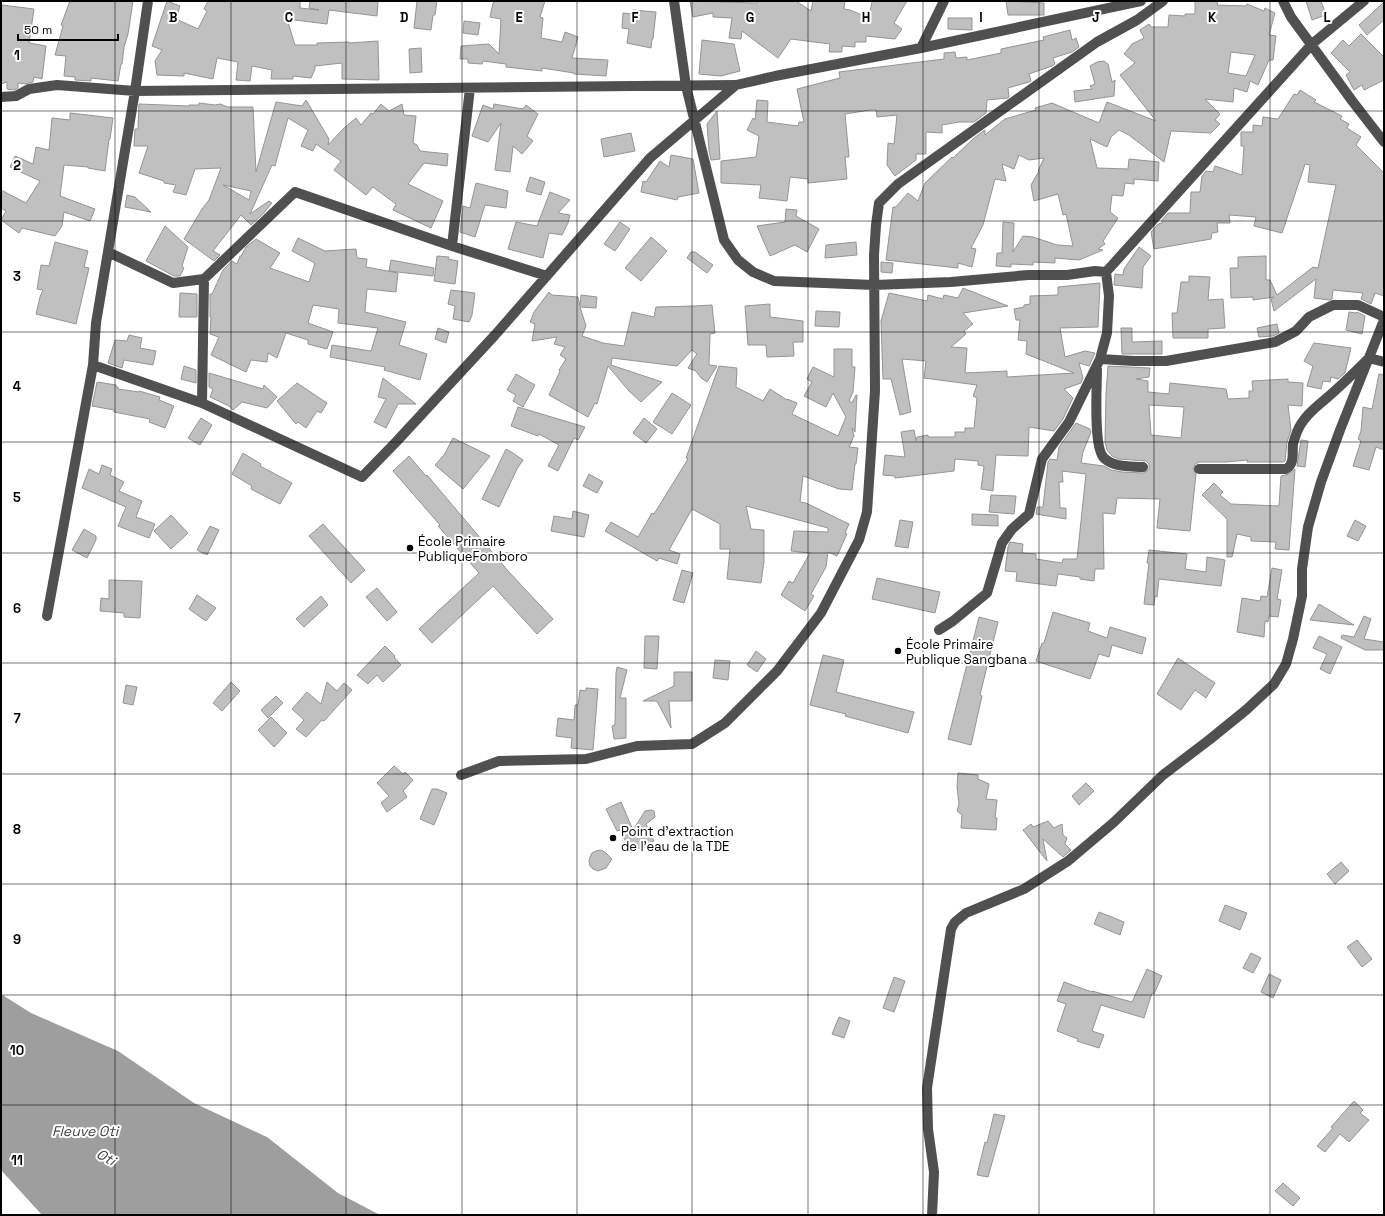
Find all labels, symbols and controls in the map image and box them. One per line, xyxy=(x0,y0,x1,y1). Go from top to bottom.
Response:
text: B xyxy=(169,9,178,26)
text: C xyxy=(285,9,293,26)
text: D xyxy=(400,9,409,26)
text: E xyxy=(515,9,523,26)
text: F xyxy=(632,9,639,26)
text: G xyxy=(746,9,754,26)
text: H xyxy=(862,9,870,26)
text: I xyxy=(979,9,983,26)
text: J xyxy=(1092,9,1100,26)
text: K xyxy=(1208,9,1217,26)
text: L xyxy=(1323,9,1331,26)
scale bar xyxy=(18,16,118,42)
text: 50 m xyxy=(24,22,52,38)
text: 1 xyxy=(14,47,20,64)
text: 2 xyxy=(13,157,21,174)
text: 3 xyxy=(13,268,21,285)
text: 4 xyxy=(13,378,21,395)
text: 5 xyxy=(13,489,21,506)
place label: École Primaire PubliqueFomboro xyxy=(418,533,528,565)
marker: École Primaire PubliqueFomboro xyxy=(405,543,415,553)
text: 6 xyxy=(13,600,21,617)
place label: École Primaire Publique Sangbana xyxy=(906,636,1027,668)
marker: École Primaire Publique Sangbana xyxy=(893,646,903,656)
text: 7 xyxy=(13,710,21,727)
text: 8 xyxy=(13,821,21,838)
place label: Point d'extraction de l'eau de la TDE xyxy=(621,823,734,855)
marker: Point d'extraction de l'eau de la TDE xyxy=(608,833,618,843)
text: 9 xyxy=(13,931,21,948)
text: 10 xyxy=(10,1042,24,1059)
water label: Fleuve Oti xyxy=(52,1122,120,1140)
water label: Oti xyxy=(93,1144,120,1170)
text: 11 xyxy=(11,1152,23,1169)

